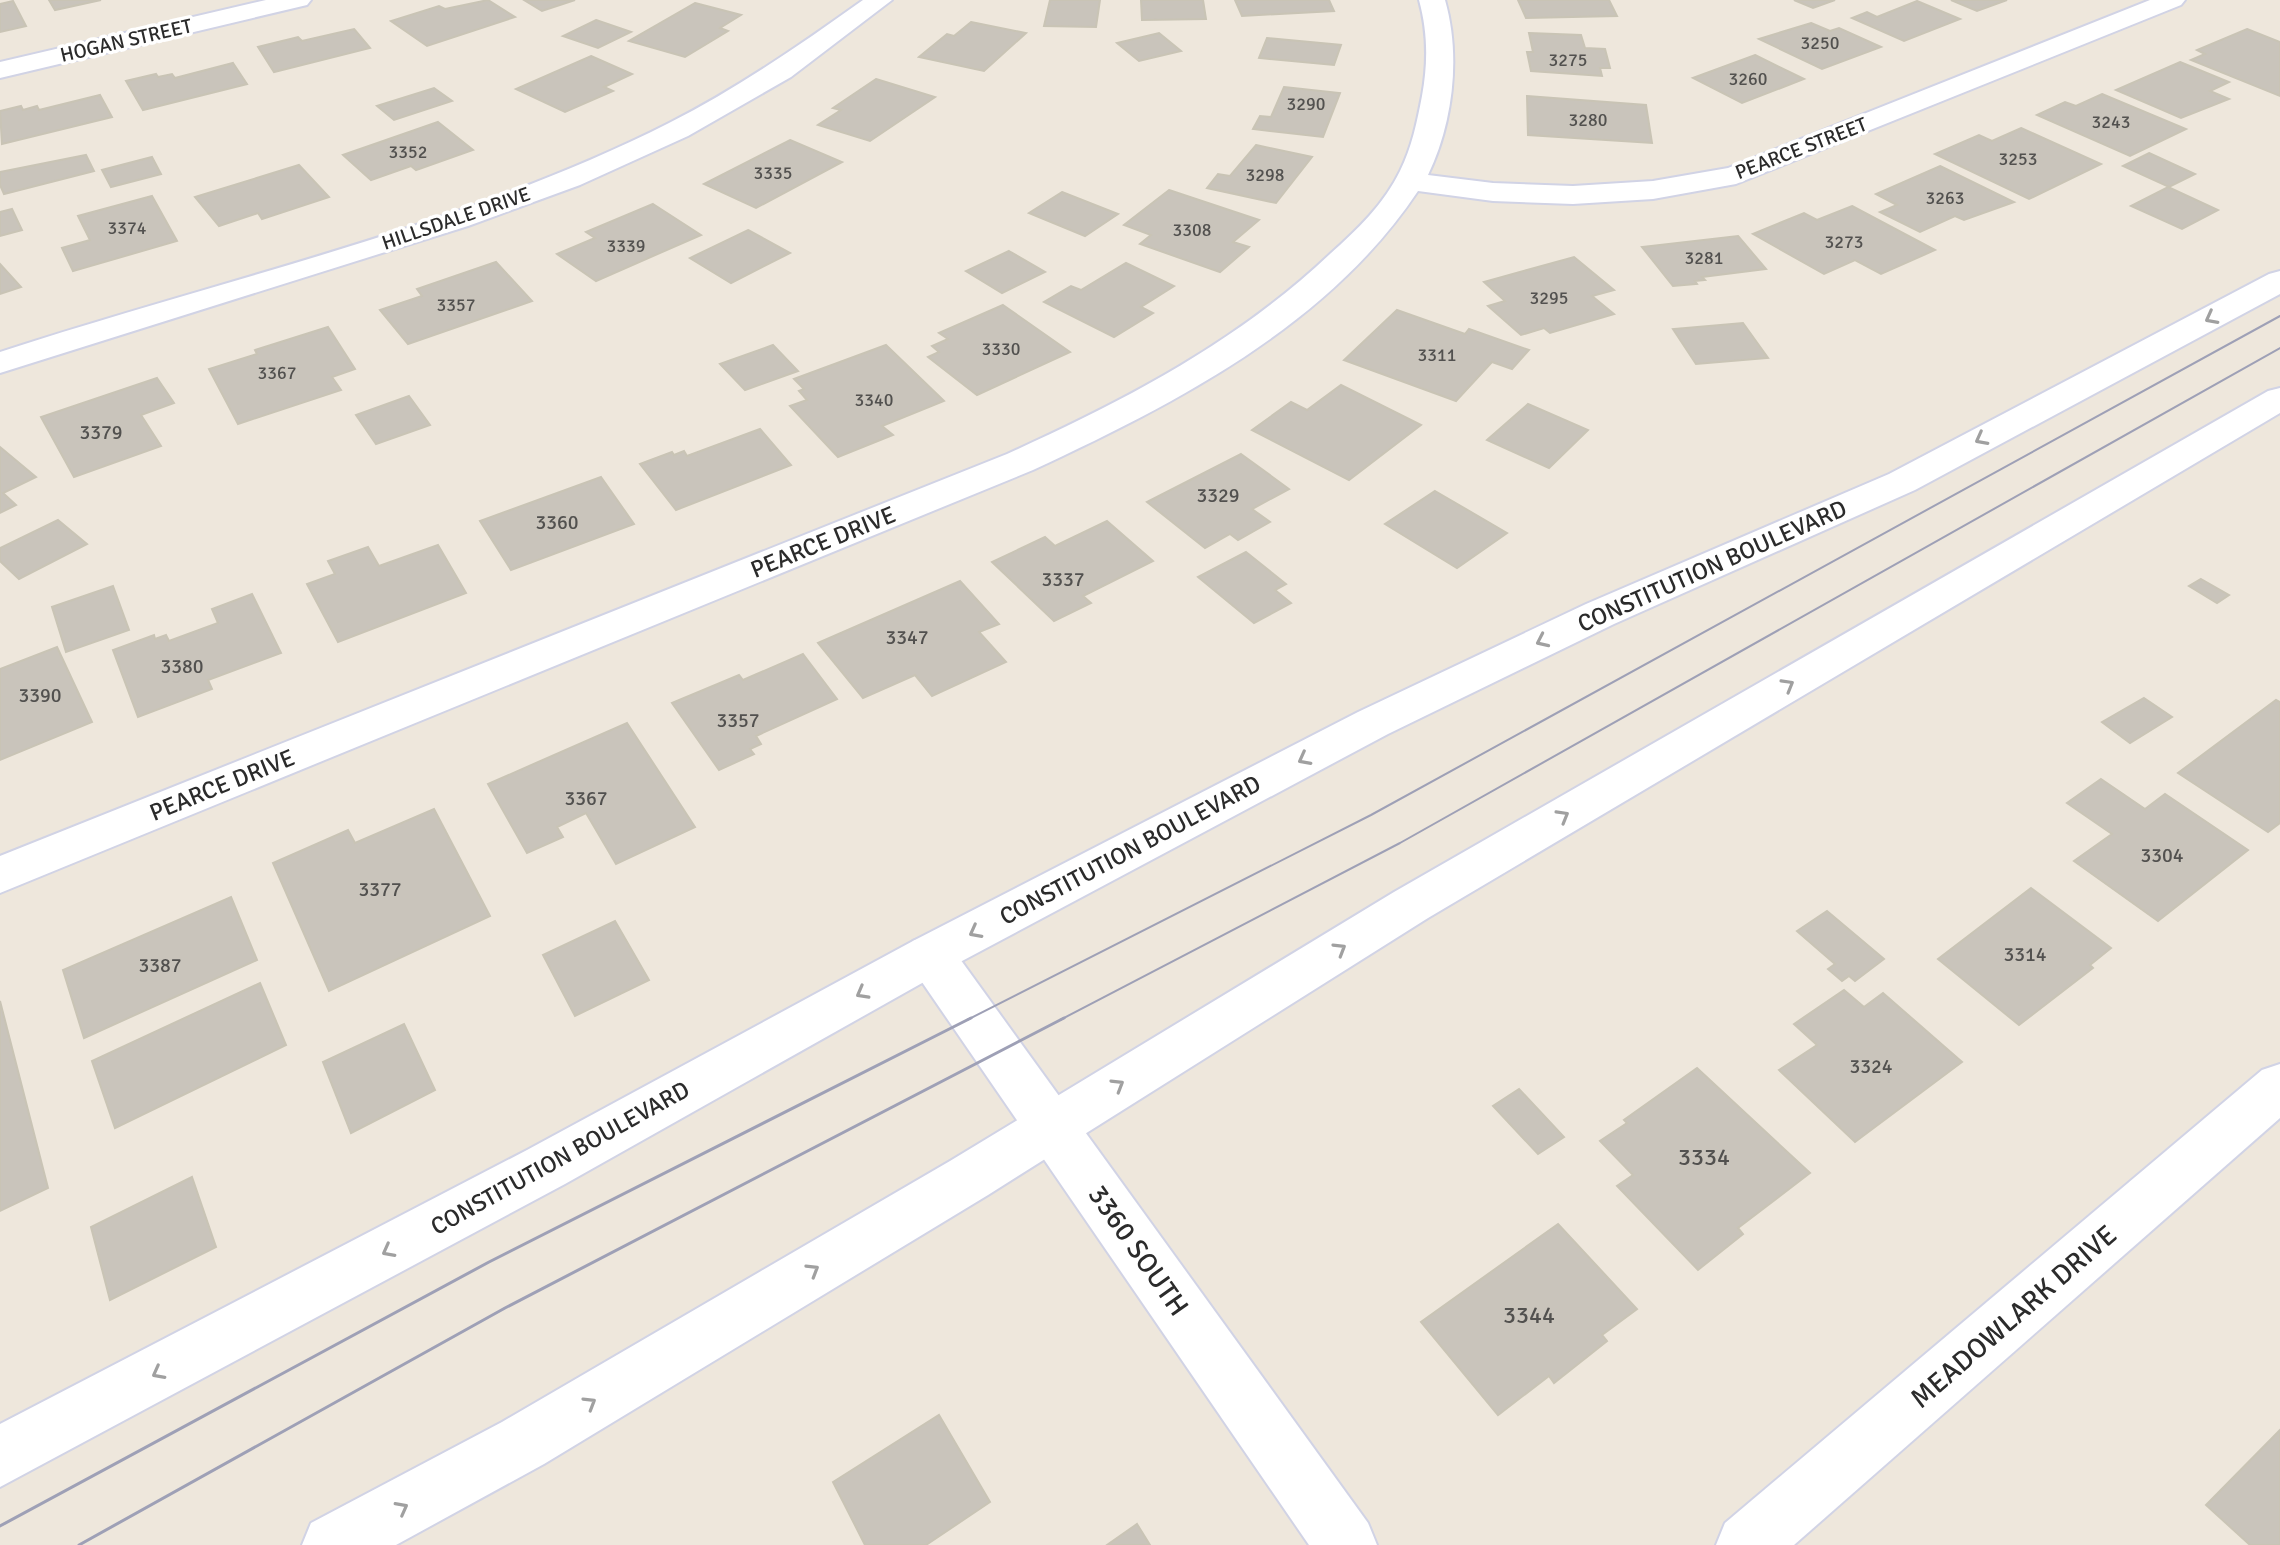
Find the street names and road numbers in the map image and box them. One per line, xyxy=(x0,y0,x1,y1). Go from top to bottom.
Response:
street label: HOGAN STREET xyxy=(58,13,195,68)
street label: PEARCE STREET xyxy=(1732,112,1871,185)
street label: HILLSDALE DRIVE xyxy=(379,181,534,256)
street label: CONSTITUTION BOULEVARD xyxy=(1573,493,1851,639)
street label: PEARCE DRIVE xyxy=(746,499,900,585)
street label: PEARCE DRIVE xyxy=(145,742,299,828)
street label: CONSTITUTION BOULEVARD xyxy=(994,768,1266,932)
street label: CONSTITUTION BOULEVARD xyxy=(425,1074,695,1242)
street label: 3360 SOUTH xyxy=(1081,1179,1196,1323)
street label: MEADOWLARK DRIVE xyxy=(1904,1218,2124,1416)

